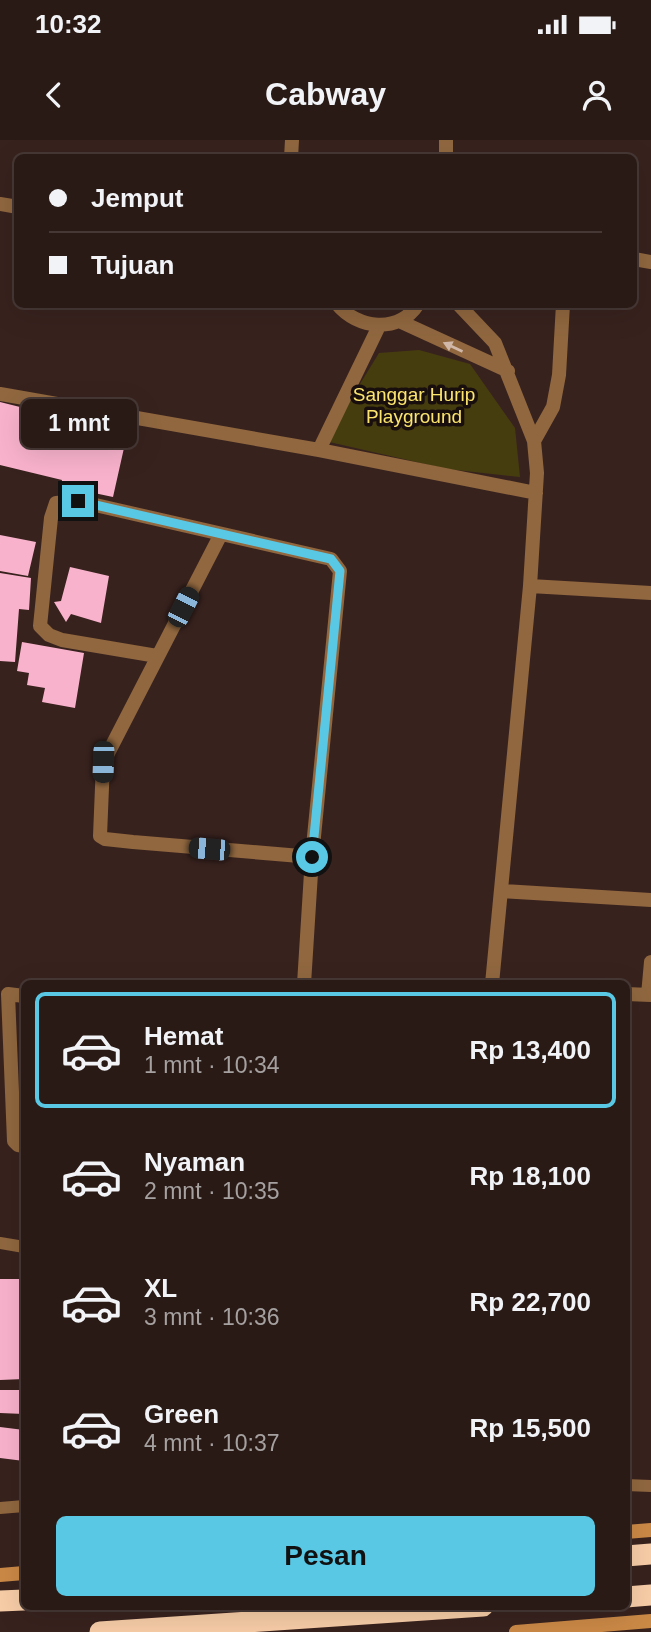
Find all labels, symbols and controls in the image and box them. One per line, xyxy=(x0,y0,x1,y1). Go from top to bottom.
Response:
text: 10:32 xyxy=(35,9,102,39)
icon: back xyxy=(35,76,73,114)
text: Cabway xyxy=(265,76,386,112)
icon: person xyxy=(578,76,616,114)
text: Jemput xyxy=(91,183,183,213)
text: Tujuan xyxy=(91,250,174,280)
one-way arrow xyxy=(443,341,463,353)
park label: Sanggar Hurip Playground xyxy=(353,384,475,427)
callout: 1 mnt xyxy=(20,400,136,448)
text: 1 mnt xyxy=(48,410,110,436)
route end xyxy=(62,485,94,517)
car xyxy=(165,584,202,630)
car xyxy=(92,741,115,783)
car xyxy=(188,837,231,861)
route start xyxy=(296,841,328,873)
icon: car xyxy=(60,1019,123,1082)
text: Hemat xyxy=(144,1021,223,1051)
text: Rp 13,400 xyxy=(470,1035,591,1065)
text: 1 mnt · 10:34 xyxy=(144,1052,280,1078)
icon: car xyxy=(60,1145,123,1208)
text: Nyaman xyxy=(144,1147,245,1177)
text: Rp 18,100 xyxy=(470,1161,591,1191)
text: 2 mnt · 10:35 xyxy=(144,1178,280,1204)
icon: car xyxy=(60,1271,123,1334)
text: XL xyxy=(144,1273,177,1303)
text: Rp 22,700 xyxy=(470,1287,591,1317)
text: 3 mnt · 10:36 xyxy=(144,1304,280,1330)
icon: car xyxy=(60,1397,123,1460)
text: Green xyxy=(144,1399,219,1429)
text: Rp 15,500 xyxy=(470,1413,591,1443)
text: 4 mnt · 10:37 xyxy=(144,1430,280,1456)
button: Pesan xyxy=(56,1516,595,1596)

